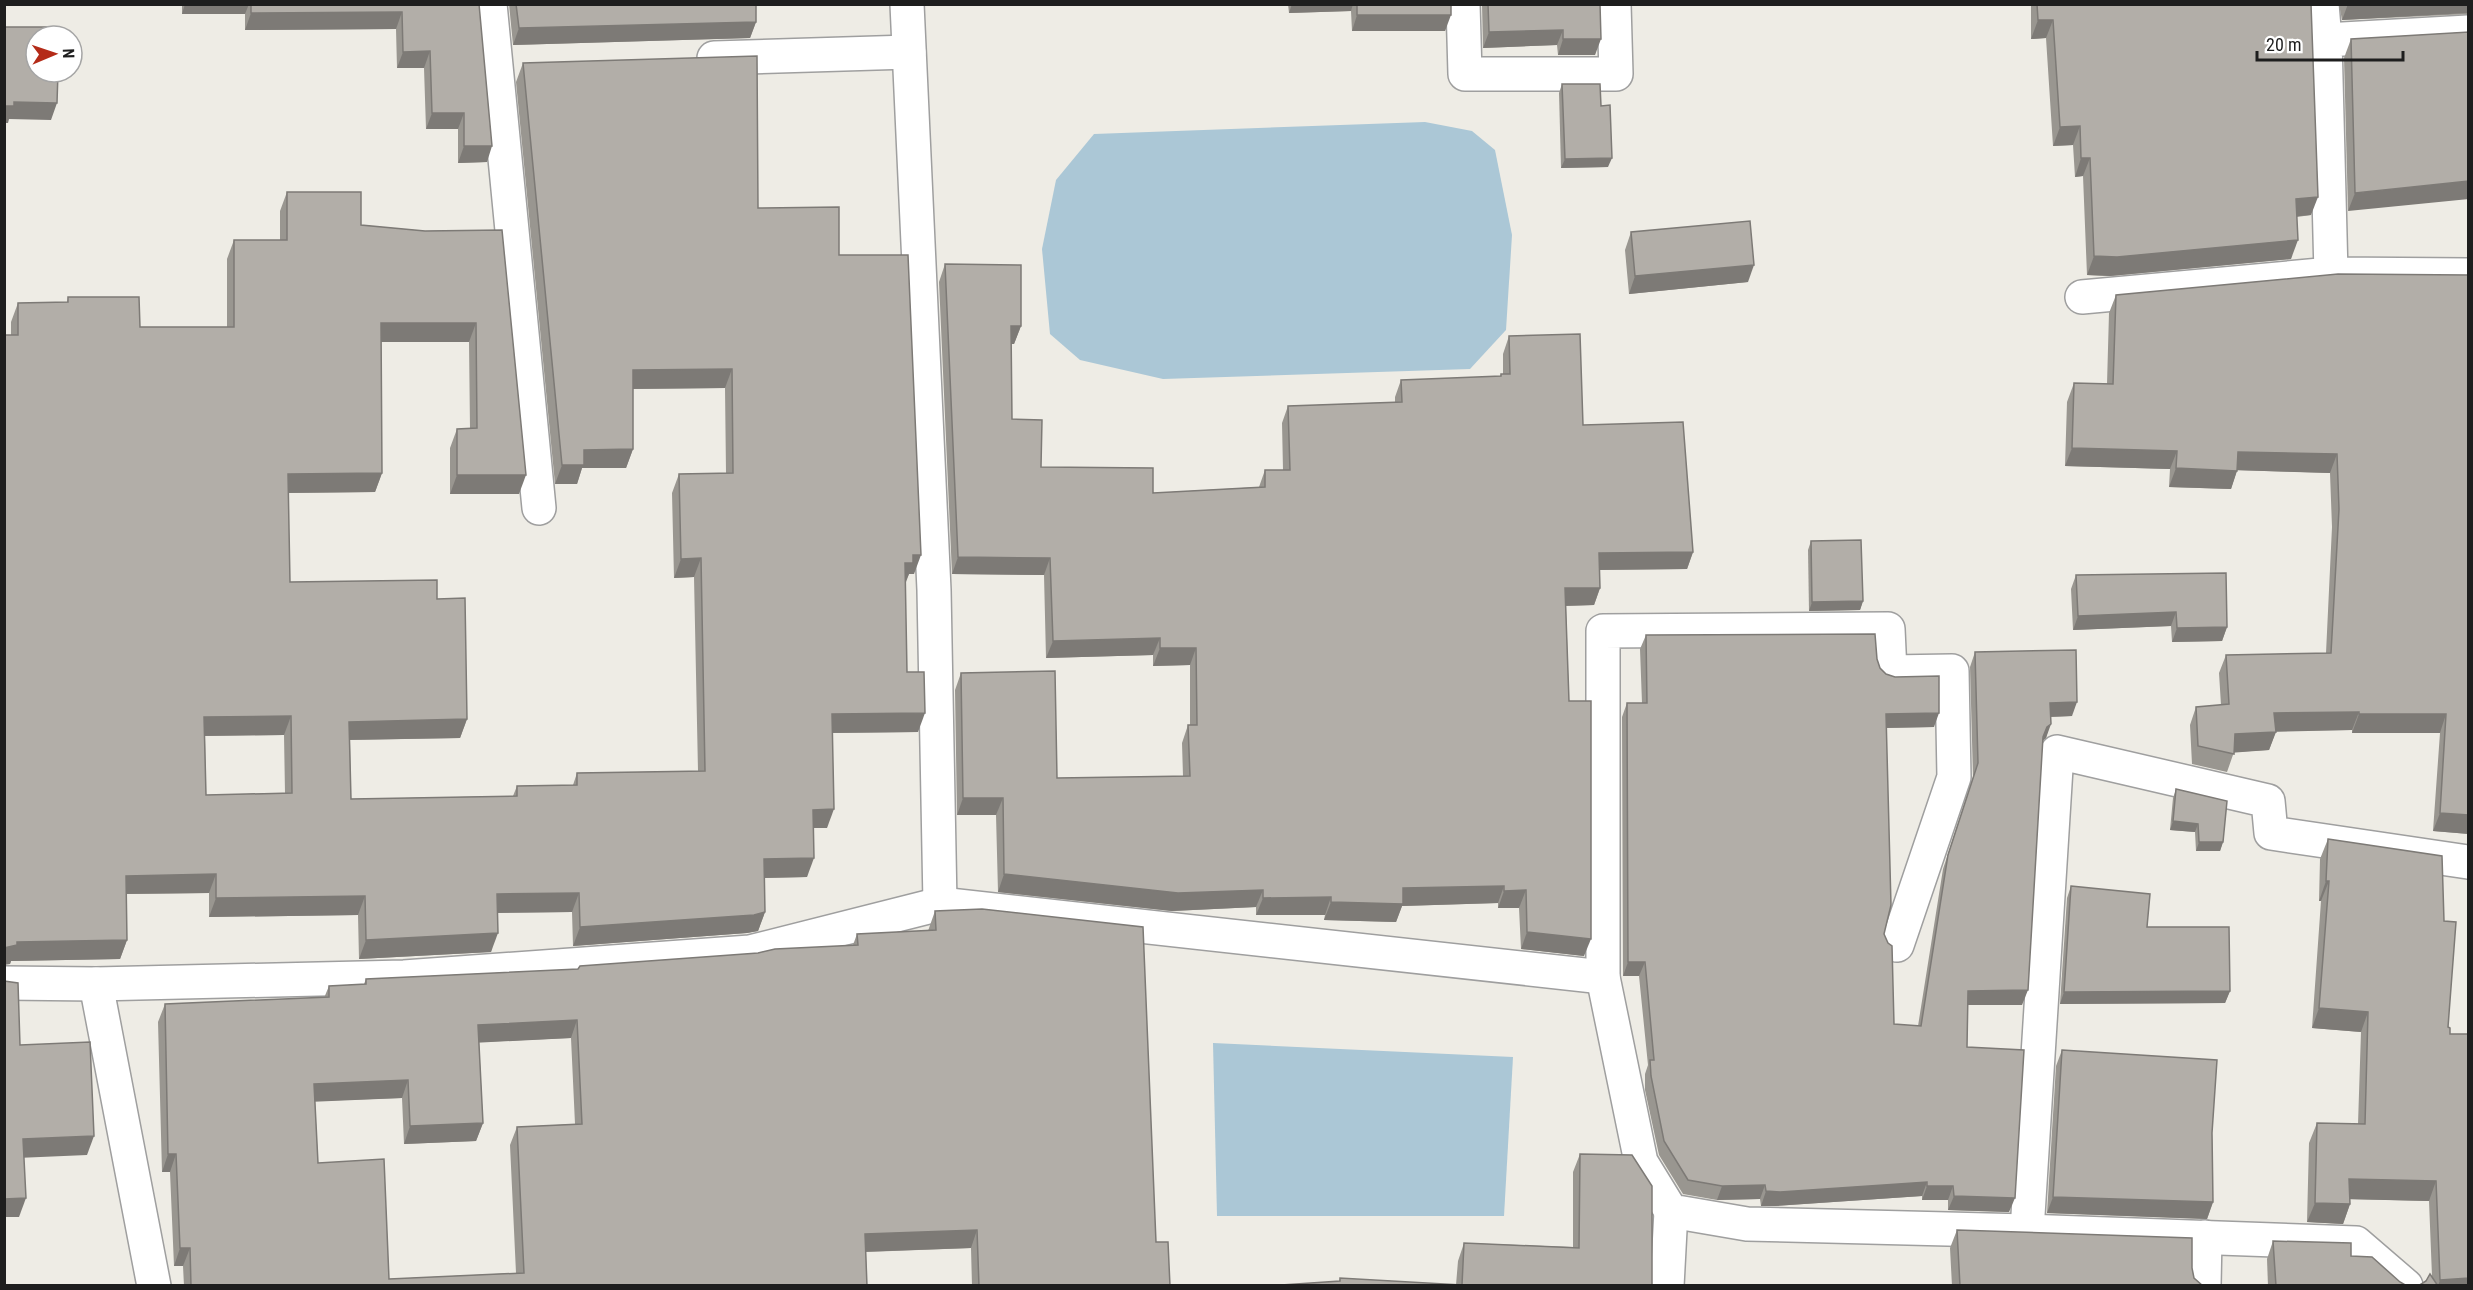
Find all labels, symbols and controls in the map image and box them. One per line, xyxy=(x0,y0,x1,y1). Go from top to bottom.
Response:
north arrow xyxy=(24,24,84,84)
scale bar xyxy=(2257,24,2402,62)
text: 20 m xyxy=(2266,34,2301,55)
text: N xyxy=(59,48,78,59)

